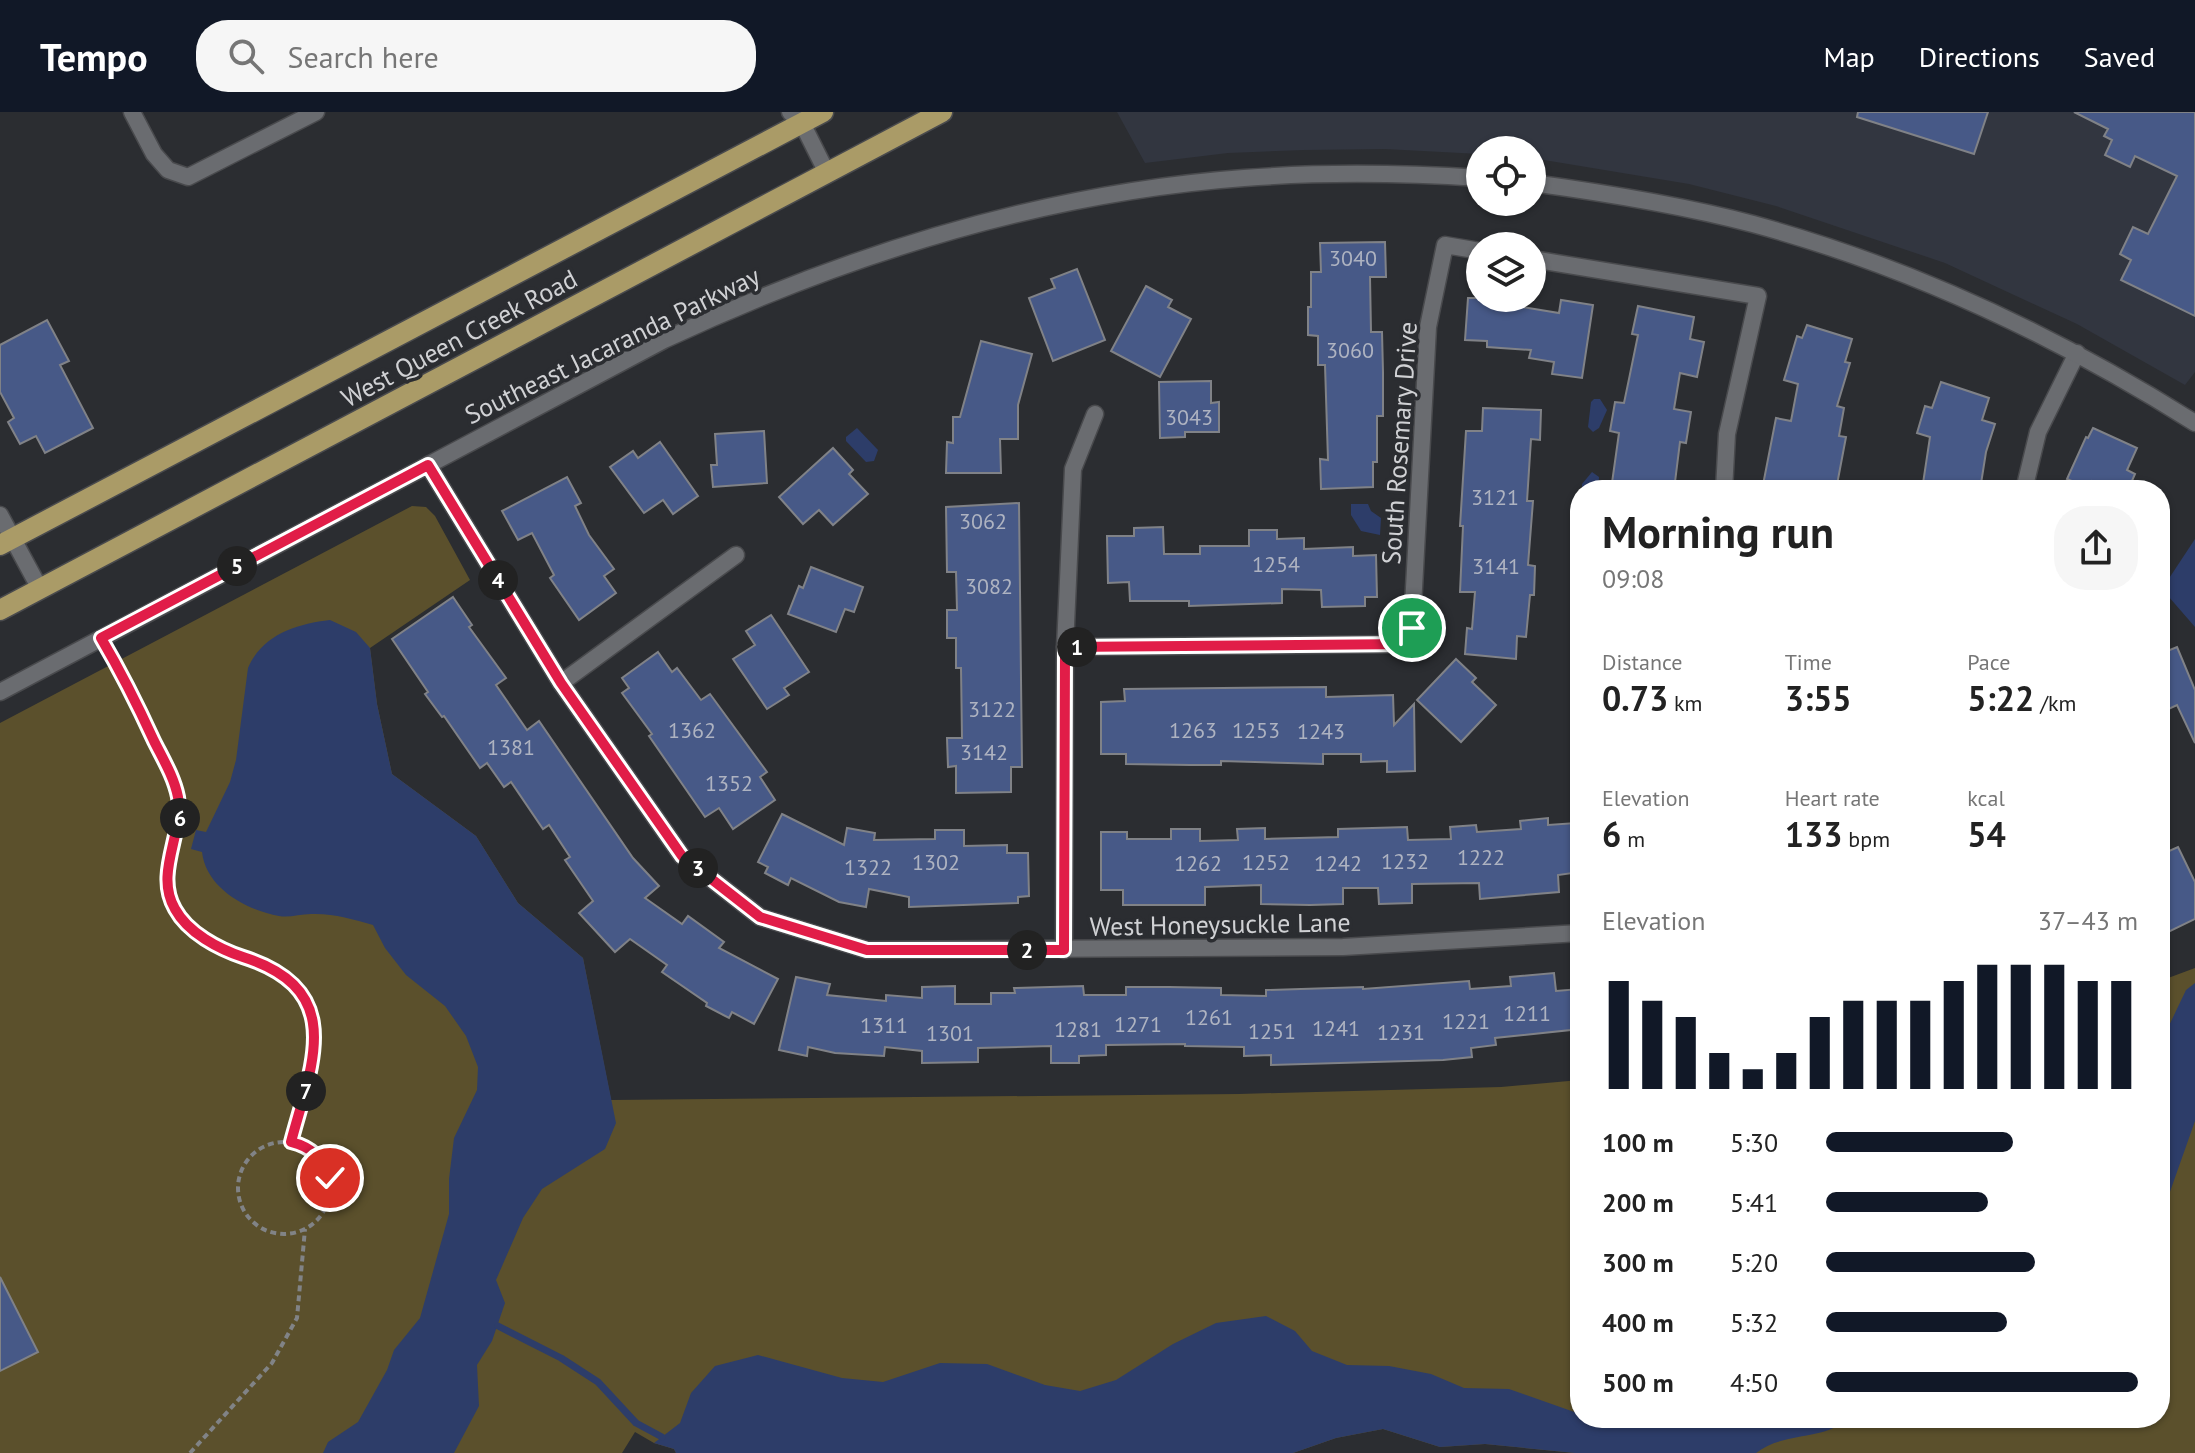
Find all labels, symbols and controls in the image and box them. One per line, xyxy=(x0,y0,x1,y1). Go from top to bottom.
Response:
search box xyxy=(196,20,756,92)
text: Tempo xyxy=(40,32,148,81)
icon: search xyxy=(224,34,268,78)
text: Search here xyxy=(288,37,439,76)
text: Map xyxy=(1824,38,1875,75)
text: Directions xyxy=(1919,38,2040,75)
text: Saved xyxy=(2084,38,2155,75)
map controls xyxy=(1466,136,1546,312)
button: locate xyxy=(1466,136,1546,216)
button: layers xyxy=(1466,232,1546,312)
house number: 3040 xyxy=(1329,244,1377,272)
street label: Southeast Jacaranda Parkway xyxy=(459,259,765,431)
street label: West Queen Creek Road xyxy=(335,262,583,414)
street label: South Rosemary Drive xyxy=(1374,320,1424,566)
house number: 3060 xyxy=(1326,336,1374,364)
house number: 3043 xyxy=(1165,403,1213,431)
house number: 3121 xyxy=(1471,483,1519,511)
text: Morning run xyxy=(1602,503,1834,560)
button: share xyxy=(2054,506,2138,590)
house number: 3062 xyxy=(959,507,1007,535)
pin: 5 xyxy=(217,546,257,586)
house number: 1254 xyxy=(1252,550,1300,578)
text: 5 xyxy=(231,552,243,580)
house number: 3141 xyxy=(1472,552,1520,580)
pin: 4 xyxy=(478,560,518,600)
text: 09:08 xyxy=(1602,562,1664,595)
text: 4 xyxy=(492,566,504,594)
house number: 3082 xyxy=(965,572,1013,600)
pin xyxy=(1378,594,1446,662)
icon: arrive xyxy=(1390,606,1434,650)
pin: 1 xyxy=(1057,627,1097,667)
text: 1 xyxy=(1071,633,1083,661)
text: Distance xyxy=(1602,648,1683,676)
text: Time xyxy=(1785,648,1832,676)
text: Pace xyxy=(1967,648,2010,676)
text: 0.73 xyxy=(1602,676,1668,720)
text: 3:55 xyxy=(1785,676,1852,720)
text: 5:22 xyxy=(1967,676,2034,720)
text: km xyxy=(1668,689,1702,717)
text: /km xyxy=(2034,689,2076,717)
house number: 3122 xyxy=(968,695,1016,723)
house number: 1362 xyxy=(668,716,716,744)
house number: 1263 xyxy=(1169,716,1217,744)
house number: 1253 xyxy=(1232,716,1280,744)
house number: 1243 xyxy=(1297,717,1345,745)
house number: 1381 xyxy=(487,733,535,761)
house number: 3142 xyxy=(960,738,1008,766)
house number: 1352 xyxy=(705,769,753,797)
text: Elevation xyxy=(1602,784,1690,812)
text: Heart rate xyxy=(1785,784,1880,812)
text: kcal xyxy=(1967,784,2005,812)
pin: 6 xyxy=(160,798,200,838)
text: 6 xyxy=(174,804,186,832)
text: 6 xyxy=(1602,812,1621,856)
text: 133 xyxy=(1785,812,1843,856)
text: 54 xyxy=(1967,812,2006,856)
text: m xyxy=(1621,825,1645,853)
text: bpm xyxy=(1843,825,1890,853)
house number: 1222 xyxy=(1457,843,1505,871)
house number: 1232 xyxy=(1381,847,1429,875)
pin: 3 xyxy=(678,848,718,888)
house number: 1302 xyxy=(912,848,960,876)
house number: 1252 xyxy=(1242,848,1290,876)
house number: 1262 xyxy=(1174,849,1222,877)
house number: 1242 xyxy=(1314,849,1362,877)
house number: 1322 xyxy=(844,853,892,881)
text: 3 xyxy=(692,854,704,882)
text: Elevation xyxy=(1602,904,1706,937)
text: 37–43 m xyxy=(2038,904,2138,937)
street label: West Honeysuckle Lane xyxy=(1089,905,1351,943)
pin: 2 xyxy=(1007,930,1047,970)
text: 2 xyxy=(1021,936,1033,964)
house number: 1211 xyxy=(1503,999,1551,1027)
house number: 1261 xyxy=(1185,1003,1233,1031)
house number: 1221 xyxy=(1442,1007,1490,1035)
house number: 1271 xyxy=(1114,1010,1162,1038)
house number: 1311 xyxy=(860,1011,908,1039)
house number: 1241 xyxy=(1312,1014,1360,1042)
house number: 1281 xyxy=(1054,1015,1102,1043)
house number: 1251 xyxy=(1248,1017,1296,1045)
house number: 1231 xyxy=(1377,1018,1425,1046)
house number: 1301 xyxy=(926,1019,974,1047)
pin: 7 xyxy=(286,1071,326,1111)
text: 7 xyxy=(300,1077,312,1105)
text: 100 m xyxy=(1602,1126,1674,1159)
text: 5:30 xyxy=(1730,1126,1778,1159)
pin xyxy=(296,1144,364,1212)
icon: check xyxy=(308,1156,352,1200)
text: 200 m xyxy=(1602,1186,1674,1219)
text: 5:41 xyxy=(1730,1186,1778,1219)
text: 300 m xyxy=(1602,1246,1674,1279)
text: 5:20 xyxy=(1730,1246,1778,1279)
text: 400 m xyxy=(1602,1306,1674,1339)
text: 5:32 xyxy=(1730,1306,1778,1339)
text: 500 m xyxy=(1602,1366,1674,1399)
text: 4:50 xyxy=(1730,1366,1778,1399)

